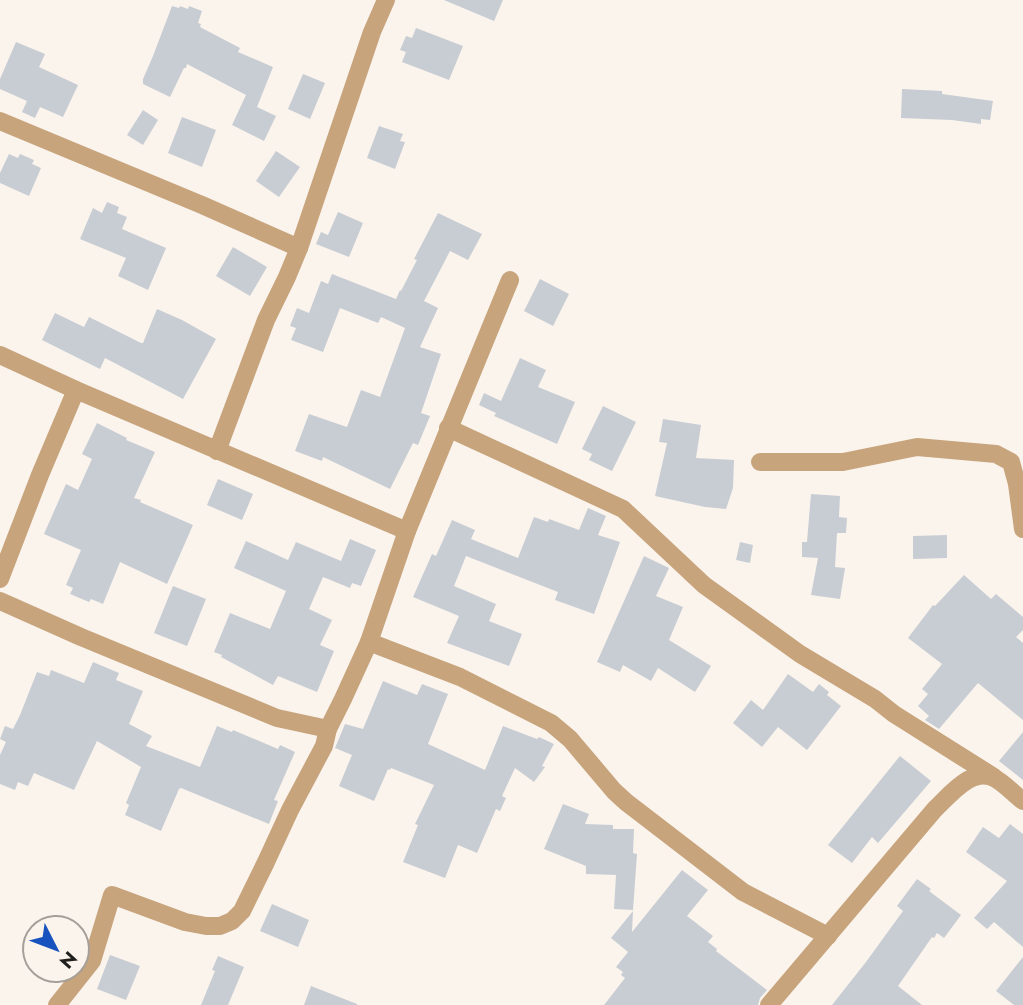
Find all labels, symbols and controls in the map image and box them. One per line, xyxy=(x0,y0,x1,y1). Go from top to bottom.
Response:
north arrow xyxy=(21,914,91,984)
text: N xyxy=(53,945,83,975)

